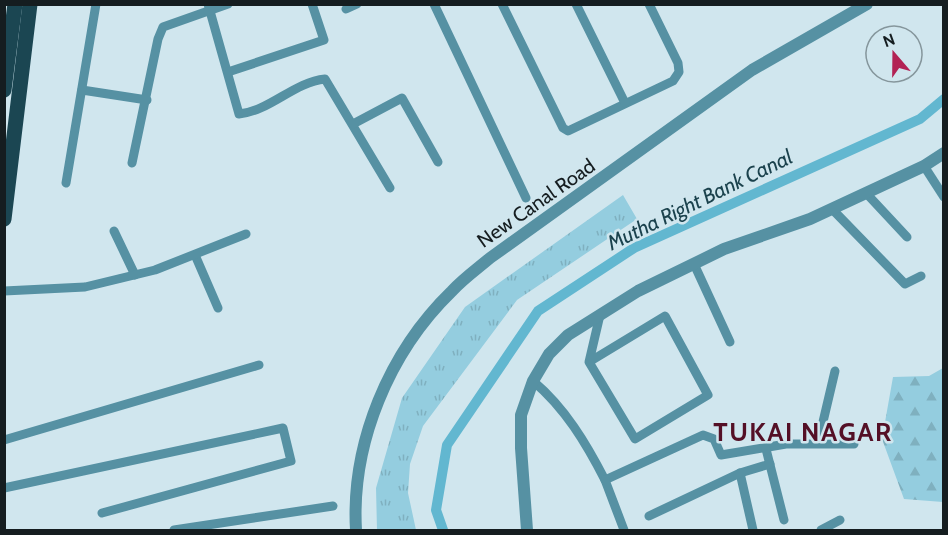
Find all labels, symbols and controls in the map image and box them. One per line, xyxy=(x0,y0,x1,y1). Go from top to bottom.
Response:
north arrow xyxy=(864,24,924,84)
text: N xyxy=(880,30,898,51)
water label: Mutha Right Bank Canal xyxy=(602,144,797,256)
street label: New Canal Road xyxy=(472,153,600,253)
district label: TUKAI NAGAR xyxy=(713,416,893,448)

